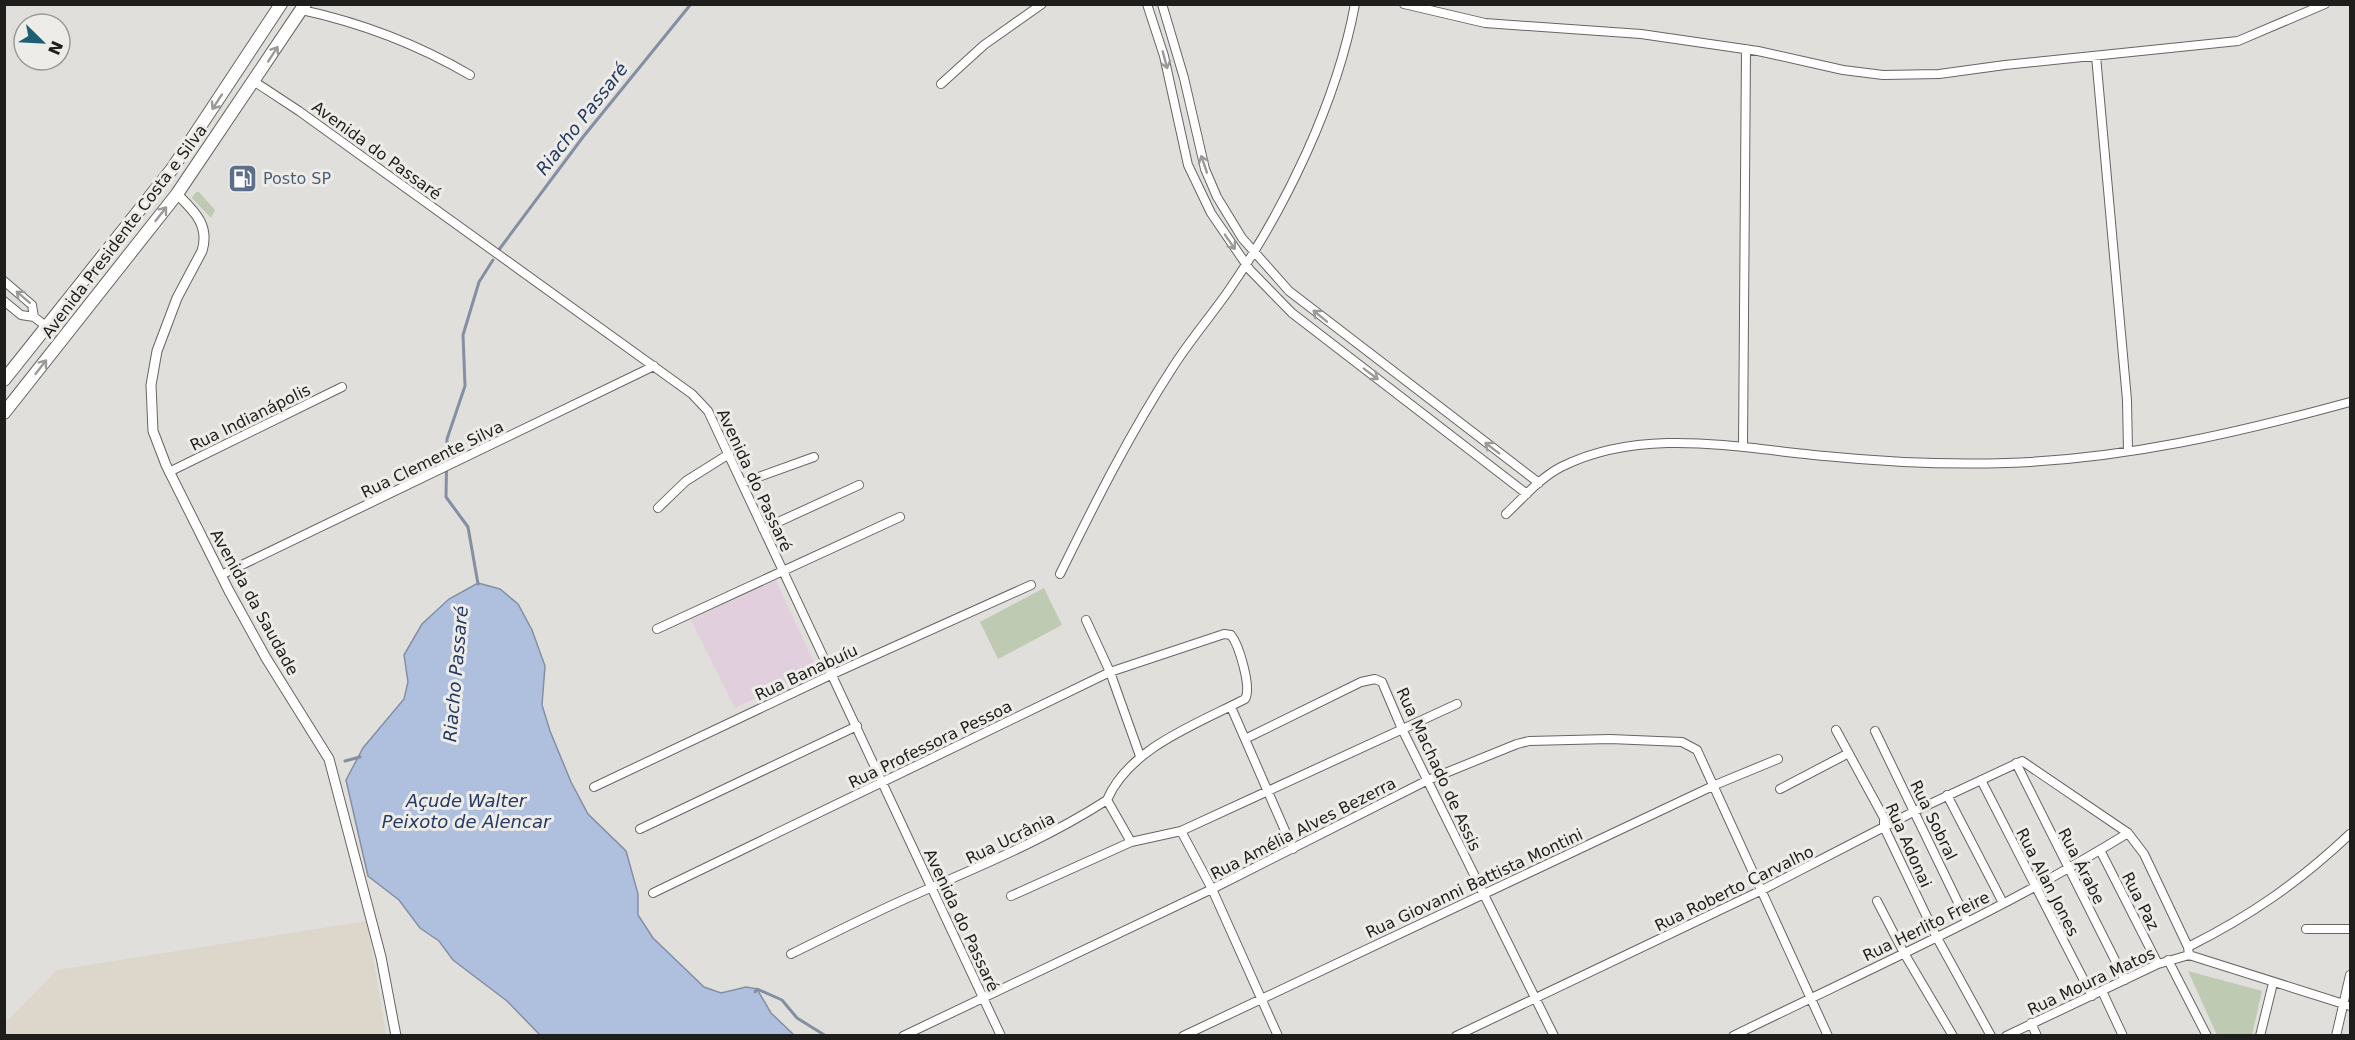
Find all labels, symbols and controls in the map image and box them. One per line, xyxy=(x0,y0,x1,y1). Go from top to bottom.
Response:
north arrow xyxy=(12,12,72,72)
text: N xyxy=(44,38,67,58)
one-way arrow xyxy=(267,46,279,63)
one-way arrow xyxy=(1159,51,1171,70)
water label: Riacho Passaré xyxy=(531,58,632,179)
one-way arrow xyxy=(211,93,224,110)
street label: Avenida do Passaré xyxy=(308,97,445,204)
street label: Avenida Presidente Costa e Silva xyxy=(38,121,211,342)
one-way arrow xyxy=(1198,155,1209,174)
fuel station icon: Posto SP xyxy=(226,162,258,194)
place label: Posto SP xyxy=(263,169,332,188)
one-way arrow xyxy=(155,206,168,222)
one-way arrow xyxy=(1224,233,1236,250)
one-way arrow xyxy=(16,290,31,304)
one-way arrow xyxy=(1313,310,1329,323)
one-way arrow xyxy=(34,359,47,375)
one-way arrow xyxy=(1363,368,1379,381)
street label: Rua Indianápolis xyxy=(187,380,314,455)
street label: Avenida do Passaré xyxy=(713,406,796,555)
street label: Rua Clemente Silva xyxy=(358,417,506,502)
one-way arrow xyxy=(1484,442,1500,454)
street label: Avenida da Saudade xyxy=(206,526,303,679)
water label: Riacho Passaré xyxy=(439,605,472,743)
street label: Rua Banabuíu xyxy=(752,640,861,705)
street label: Rua Machado de Assis xyxy=(1392,684,1485,854)
street label: Rua Professora Pessoa xyxy=(845,697,1015,792)
street label: Rua Amélia Alves Bezerra xyxy=(1207,773,1399,884)
street label: Rua Sobral xyxy=(1906,777,1961,863)
water label: Açude Walter Peixoto de Alencar xyxy=(382,790,552,832)
street label: Rua Adonai xyxy=(1881,800,1936,890)
street label: Rua Ucrânia xyxy=(963,809,1058,868)
street label: Rua Giovanni Battista Montini xyxy=(1363,825,1586,942)
street label: Rua Alan Jones xyxy=(2012,825,2083,939)
street label: Rua Árabe xyxy=(2054,825,2109,907)
street label: Rua Roberto Carvalho xyxy=(1652,842,1817,935)
street label: Avenida do Passaré xyxy=(920,846,1003,995)
street label: Rua Paz xyxy=(2118,869,2163,933)
street label: Rua Herlito Freire xyxy=(1860,888,1993,965)
street label: Rua Moura Matos xyxy=(2024,944,2158,1019)

